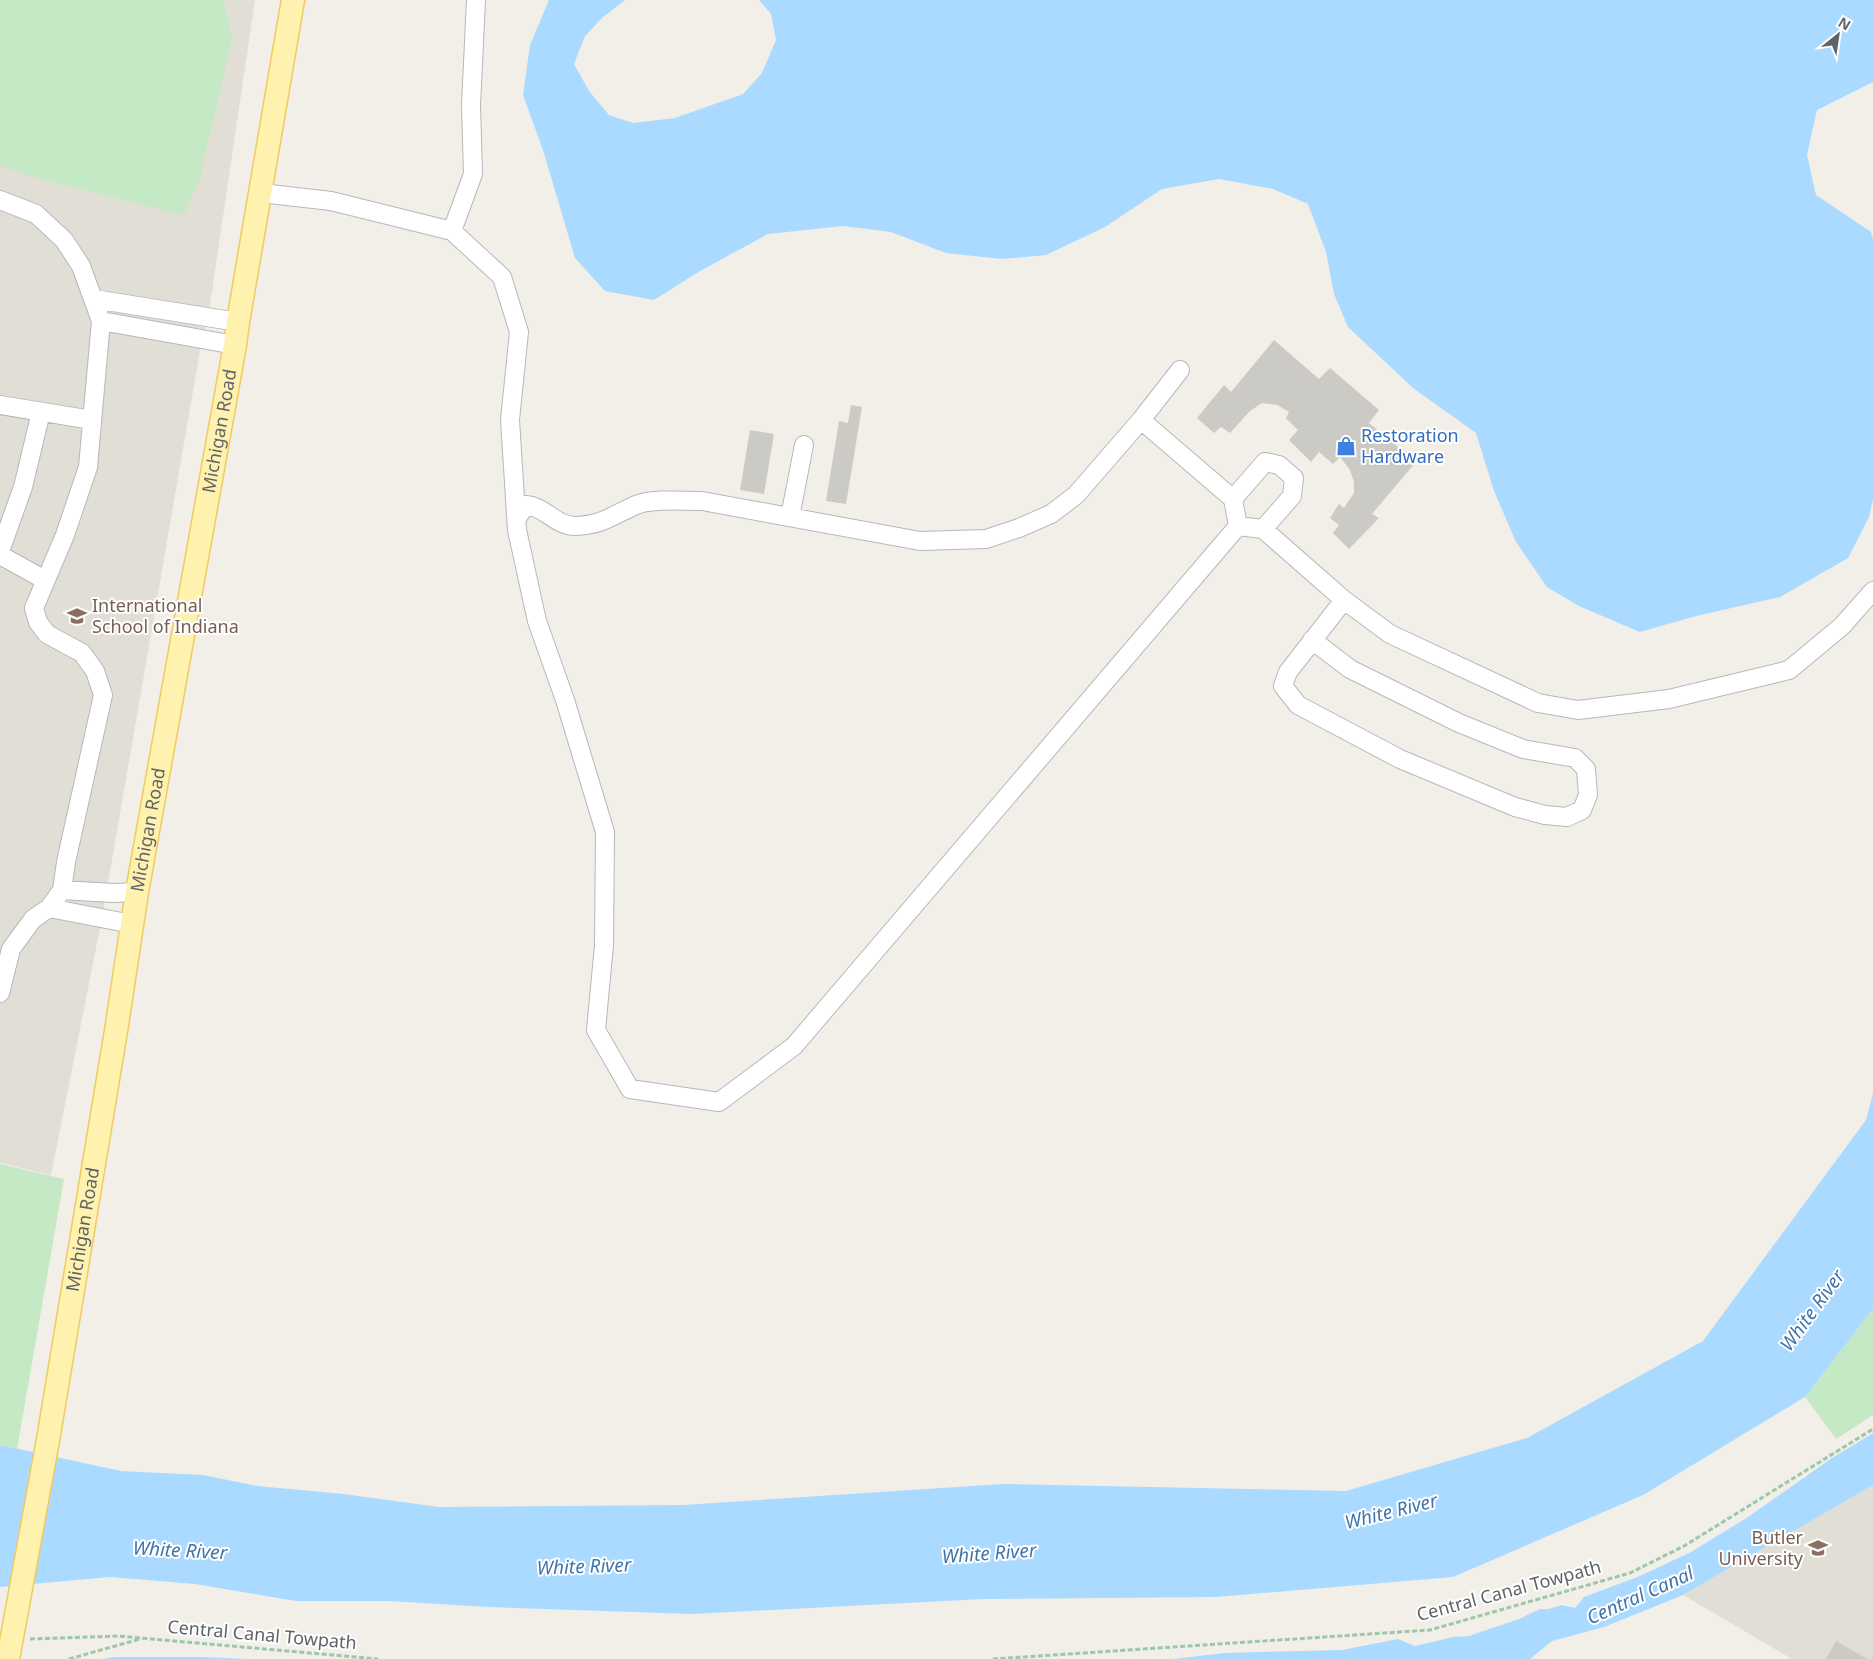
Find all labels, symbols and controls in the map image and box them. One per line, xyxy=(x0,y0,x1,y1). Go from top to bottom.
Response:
north arrow xyxy=(1813,10,1863,60)
text: N xyxy=(1835,12,1854,34)
street label: Michigan Road xyxy=(196,367,241,495)
place label: Restoration Hardware xyxy=(1361,423,1459,468)
shop icon: Restoration Hardware xyxy=(1335,435,1357,457)
place label: International School of Indiana xyxy=(92,593,239,638)
school or university icon: International School of Indiana xyxy=(66,605,88,627)
street label: Michigan Road xyxy=(124,766,170,894)
street label: Michigan Road xyxy=(60,1165,104,1293)
water label: White River xyxy=(1774,1263,1851,1356)
water label: White River xyxy=(1342,1487,1441,1535)
place label: Butler University xyxy=(1718,1525,1804,1570)
water label: White River xyxy=(132,1535,229,1566)
water label: White River xyxy=(941,1537,1039,1569)
school or university icon: Butler University xyxy=(1807,1537,1829,1559)
water label: White River xyxy=(536,1551,633,1581)
street label: Central Canal Towpath xyxy=(1414,1554,1604,1626)
water label: Central Canal xyxy=(1582,1559,1699,1630)
street label: Central Canal Towpath xyxy=(166,1614,358,1654)

